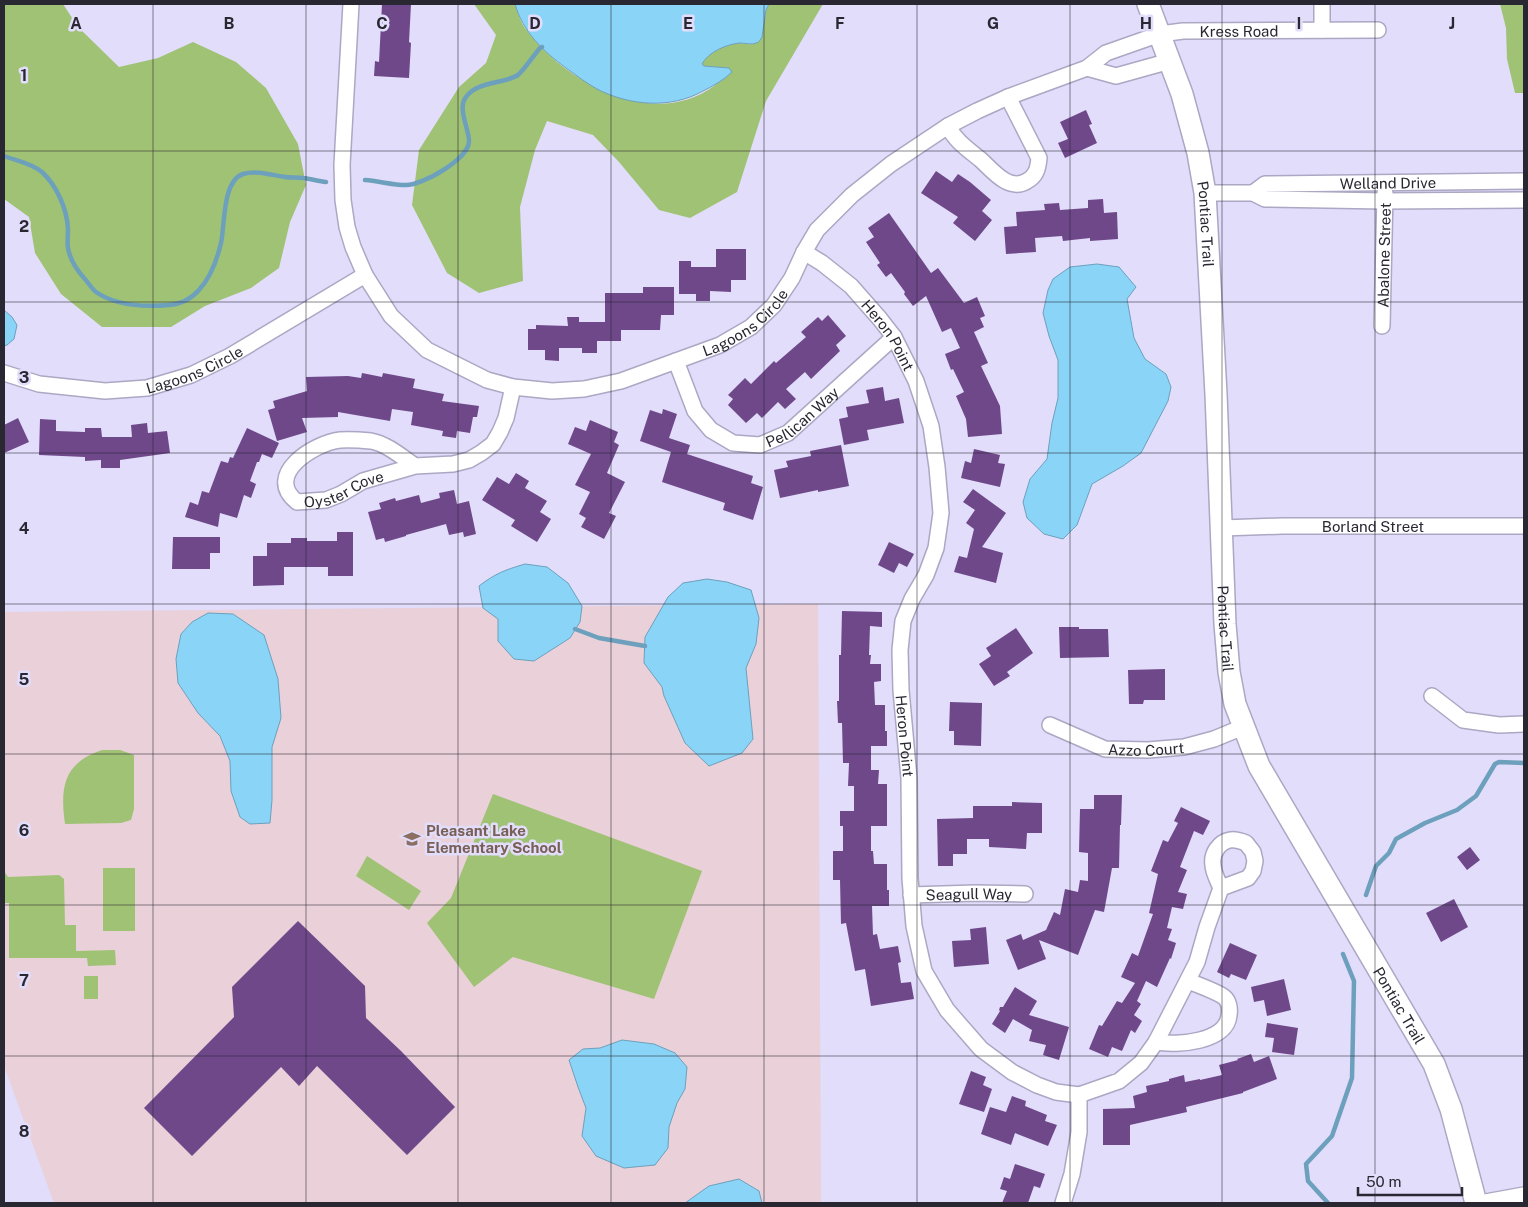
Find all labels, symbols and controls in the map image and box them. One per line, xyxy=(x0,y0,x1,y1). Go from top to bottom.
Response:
text: A xyxy=(70,14,82,33)
text: B xyxy=(224,14,235,33)
text: C xyxy=(376,14,388,33)
text: D xyxy=(529,14,541,33)
text: E xyxy=(683,14,693,33)
text: F xyxy=(835,14,845,33)
text: G xyxy=(987,14,999,33)
text: H xyxy=(1140,14,1152,33)
text: I xyxy=(1297,14,1301,33)
text: J xyxy=(1449,14,1455,33)
street label: Kress Road xyxy=(1200,22,1278,39)
text: 1 xyxy=(21,66,27,85)
street label: Welland Drive xyxy=(1340,174,1436,192)
street label: Pontiac Trail xyxy=(1195,180,1218,268)
street label: Abalone Street xyxy=(1374,202,1393,308)
text: 2 xyxy=(19,217,29,236)
street label: Lagoons Circle xyxy=(700,286,791,359)
street label: Heron Point xyxy=(858,296,918,373)
street label: Lagoons Circle xyxy=(144,342,246,396)
text: 3 xyxy=(19,368,29,387)
street label: Pellican Way xyxy=(763,383,842,450)
street label: Oyster Cove xyxy=(303,467,385,510)
street label: Borland Street xyxy=(1322,518,1424,535)
text: 4 xyxy=(19,519,30,538)
street label: Pontiac Trail xyxy=(1215,585,1237,672)
text: 5 xyxy=(19,670,30,689)
street label: Heron Point xyxy=(893,694,917,778)
street label: Azzo Court xyxy=(1108,739,1185,759)
text: 6 xyxy=(19,821,29,840)
place label: Pleasant Lake Elementary School xyxy=(426,822,562,856)
school or university icon: Pleasant Lake Elementary School xyxy=(402,829,422,849)
street label: Seagull Way xyxy=(925,884,1012,903)
street label: Pontiac Trail xyxy=(1370,964,1429,1047)
text: 7 xyxy=(19,971,29,990)
text: 8 xyxy=(19,1122,30,1141)
scale bar xyxy=(1358,1164,1462,1196)
text: 50 m xyxy=(1366,1173,1401,1190)

